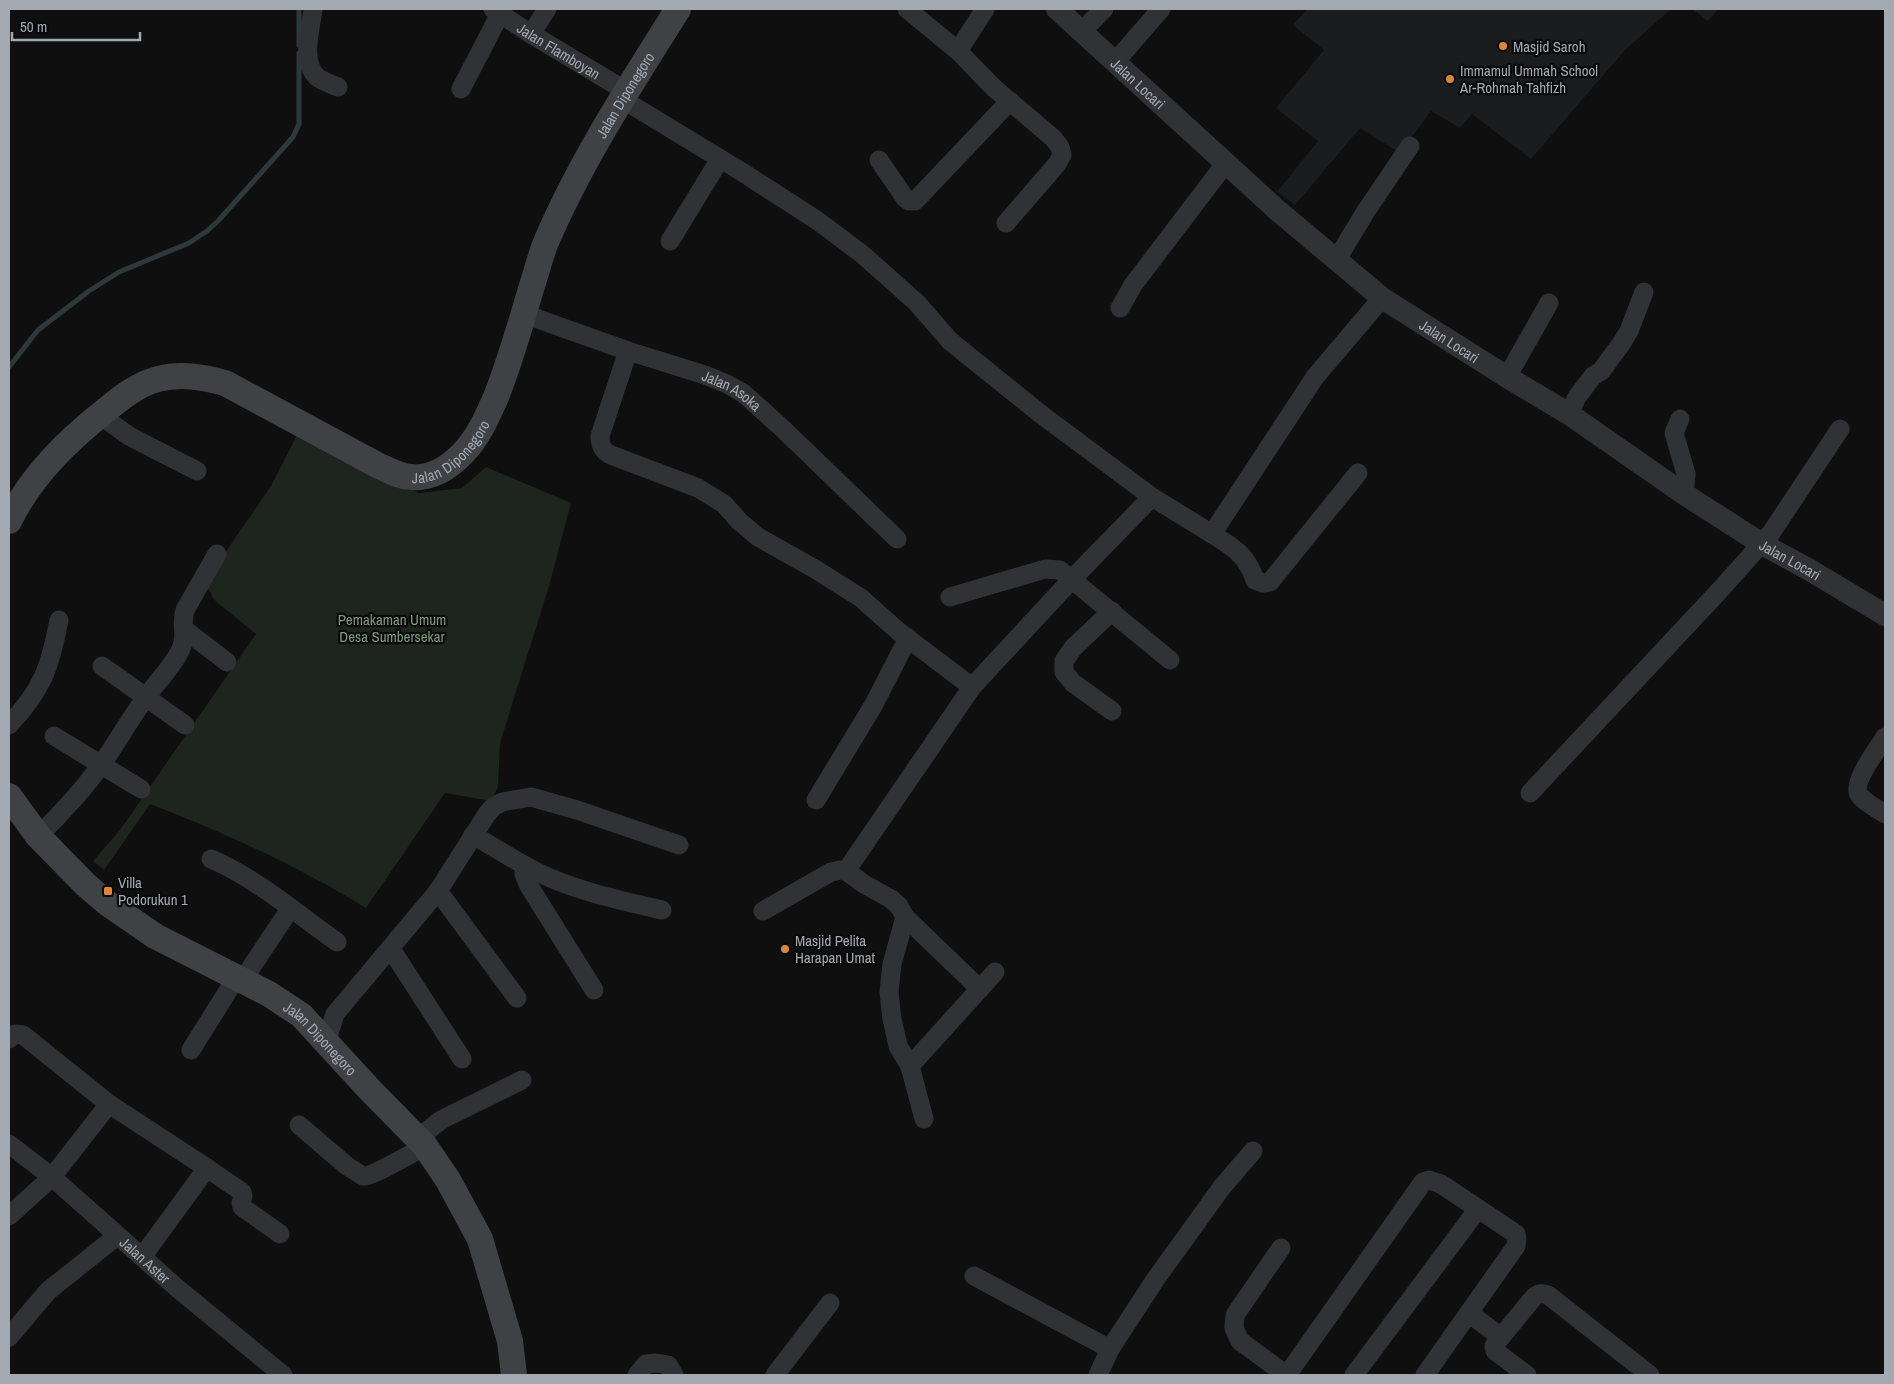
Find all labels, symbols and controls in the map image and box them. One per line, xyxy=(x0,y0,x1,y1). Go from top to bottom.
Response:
scale bar xyxy=(12,10,140,42)
text: 50 m xyxy=(20,16,47,37)
street label: Jalan Flamboyan xyxy=(513,17,604,84)
place label: Masjid Saroh xyxy=(1513,36,1585,57)
marker: Masjid Saroh xyxy=(1497,40,1509,52)
street label: Jalan Diponegoro xyxy=(590,48,659,142)
street label: Jalan Locari xyxy=(1106,53,1170,114)
place label: Immamul Ummah School Ar-Rohmah Tahfizh xyxy=(1459,60,1598,98)
marker: Immamul Ummah School Ar-Rohmah Tahfizh xyxy=(1444,73,1456,85)
street label: Jalan Locari xyxy=(1416,314,1484,368)
street label: Jalan Asoka xyxy=(699,364,767,416)
street label: Jalan Diponegoro xyxy=(412,416,494,488)
street label: Jalan Locari xyxy=(1756,534,1825,585)
park label: Pemakaman Umum Desa Sumbersekar xyxy=(338,609,446,647)
place label: Villa Podorukun 1 xyxy=(118,872,188,910)
marker: Villa Podorukun 1 xyxy=(102,885,114,897)
place label: Masjid Pelita Harapan Umat xyxy=(795,930,876,968)
marker: Masjid Pelita Harapan Umat xyxy=(779,943,791,955)
street label: Jalan Diponegoro xyxy=(280,996,362,1080)
street label: Jalan Aster xyxy=(116,1232,175,1288)

